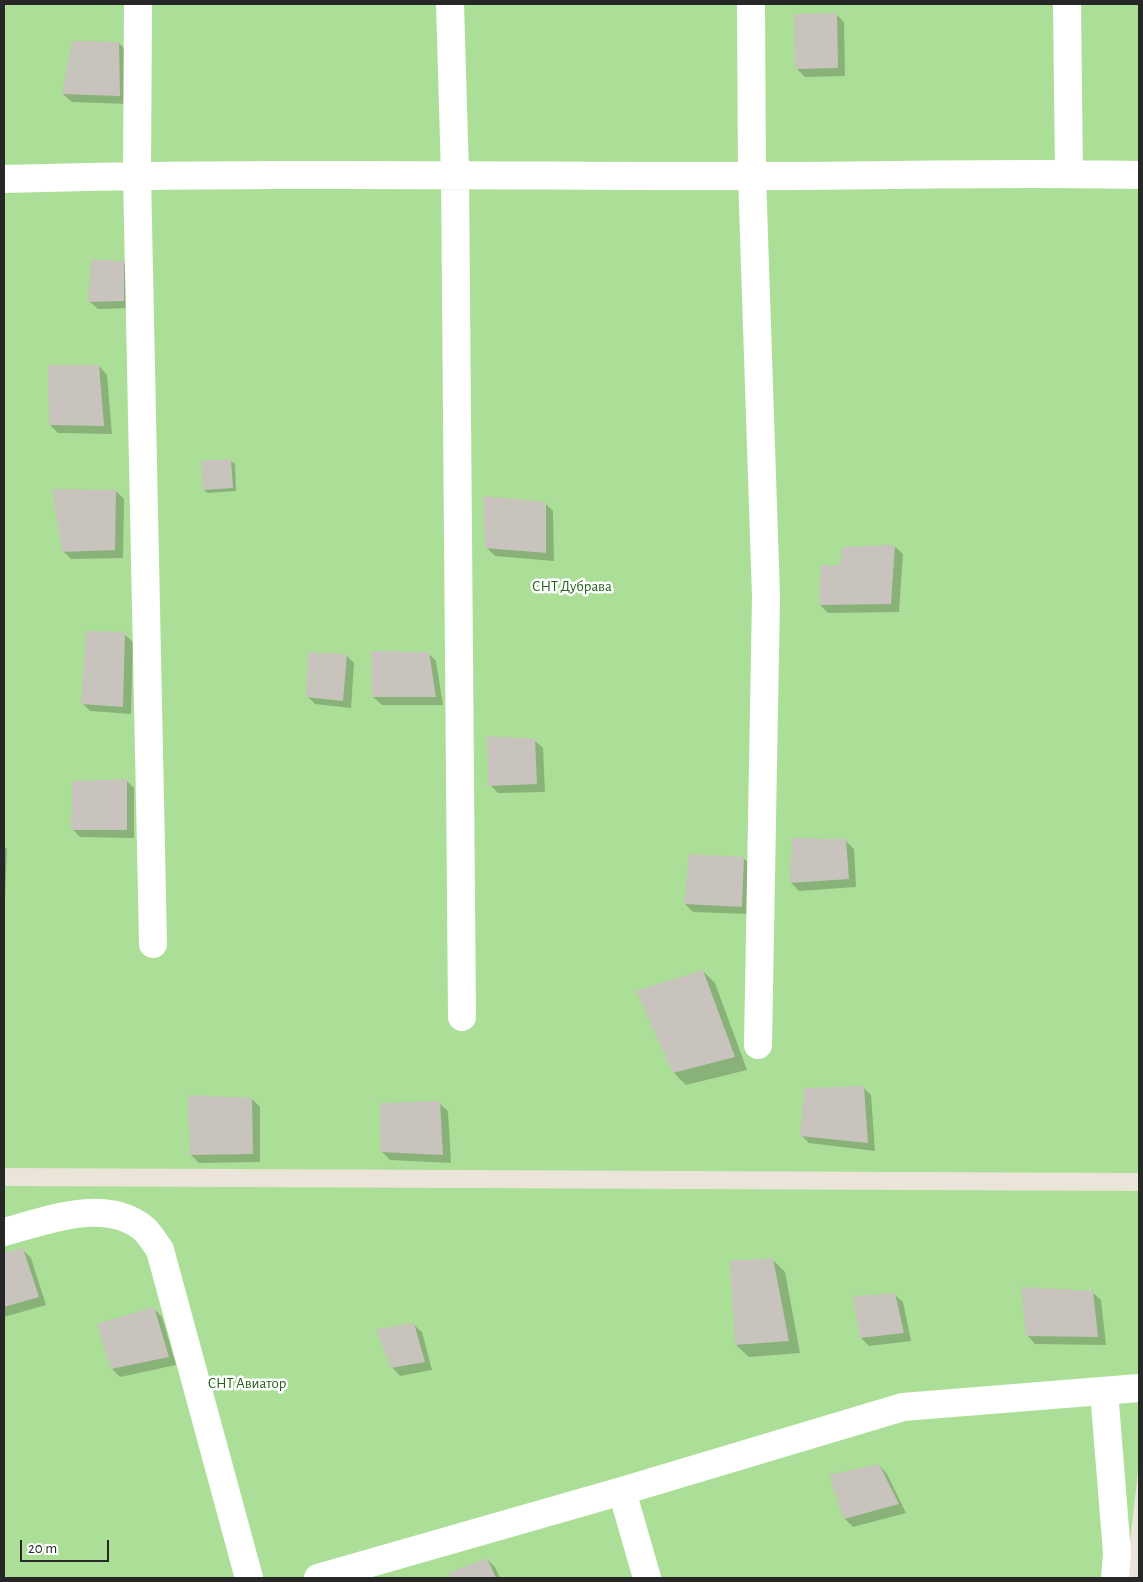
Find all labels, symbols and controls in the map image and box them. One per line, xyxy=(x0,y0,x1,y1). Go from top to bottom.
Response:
park label: СНТ Дубрава xyxy=(532,577,612,595)
park label: СНТ Авиатор xyxy=(208,1374,286,1392)
scale bar xyxy=(22,1530,111,1562)
text: 20 m xyxy=(28,1541,57,1556)

